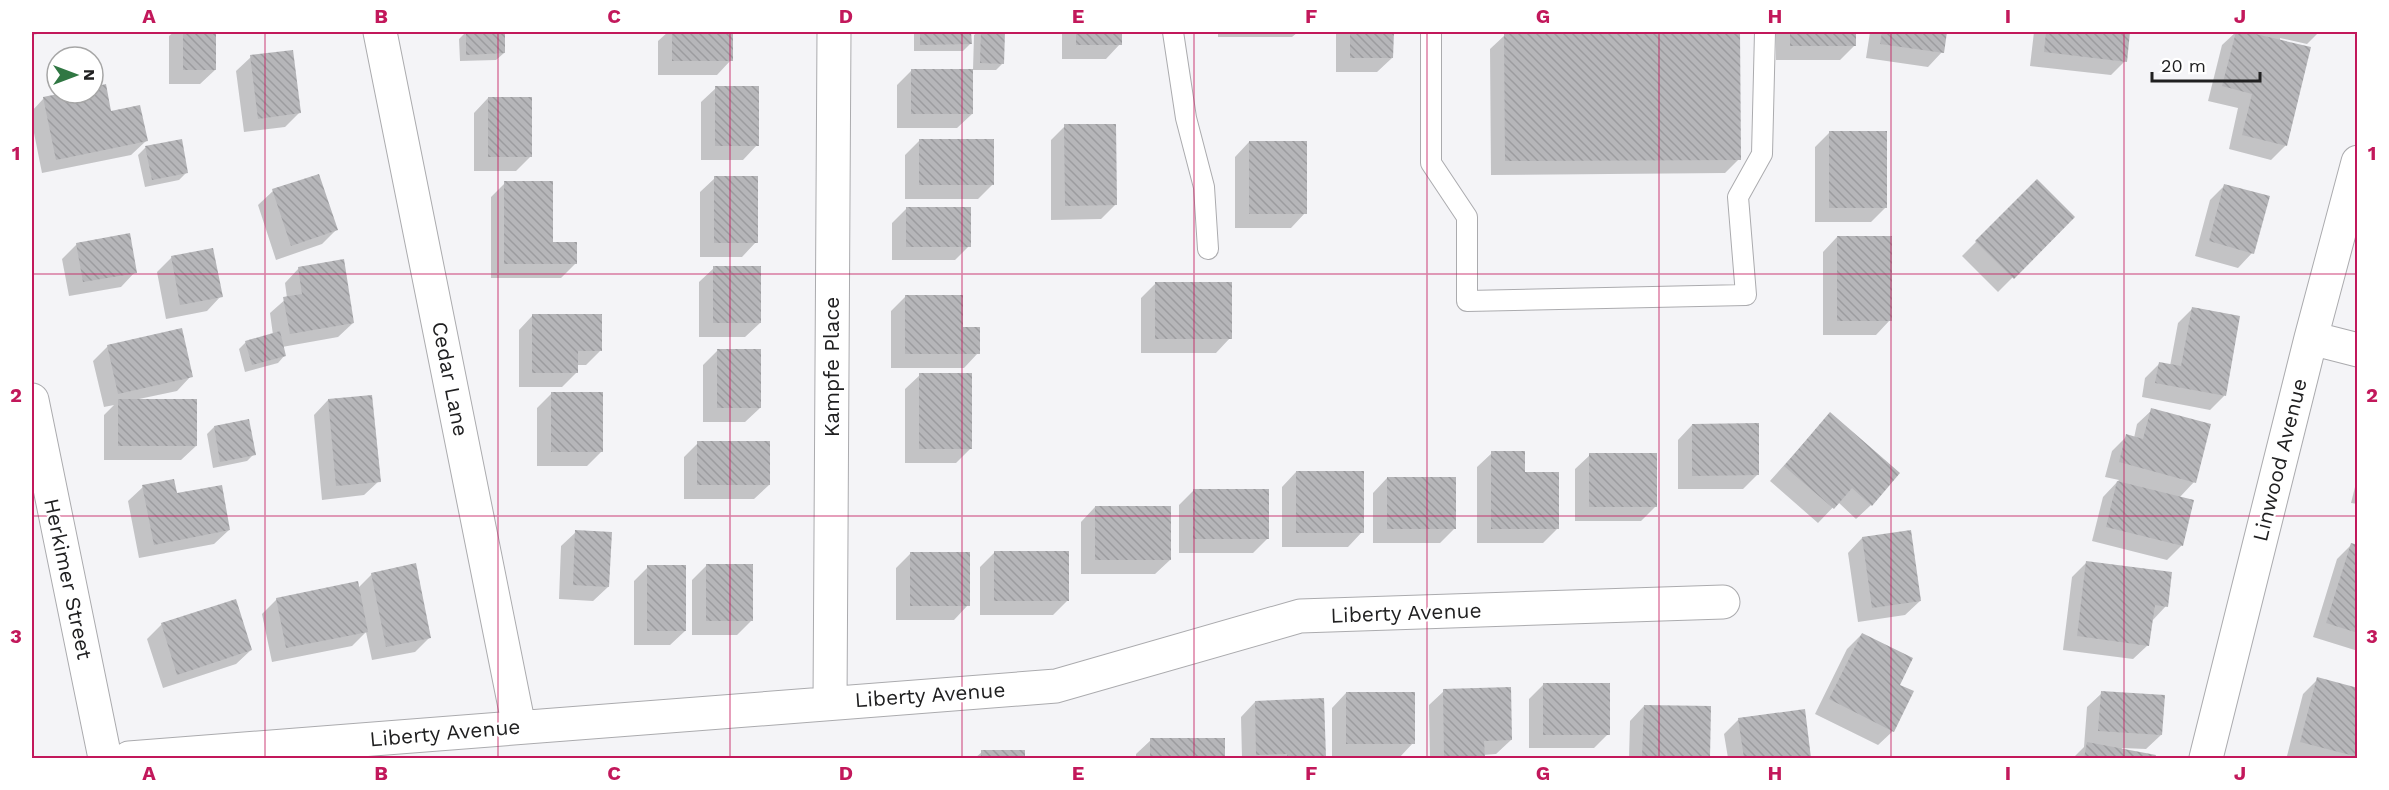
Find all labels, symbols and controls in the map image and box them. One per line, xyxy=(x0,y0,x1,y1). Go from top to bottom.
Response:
text: A xyxy=(142,4,156,28)
text: B xyxy=(374,4,388,28)
text: C xyxy=(607,4,621,28)
text: D xyxy=(839,4,853,28)
text: E xyxy=(1072,4,1084,28)
text: F xyxy=(1305,4,1317,28)
text: G xyxy=(1536,4,1550,28)
text: H xyxy=(1768,4,1782,28)
text: I xyxy=(2005,4,2011,28)
text: J xyxy=(2234,4,2246,28)
north arrow xyxy=(45,45,105,105)
scale bar xyxy=(2152,45,2260,83)
text: 20 m xyxy=(2161,55,2206,76)
text: N xyxy=(80,69,99,81)
text: 1 xyxy=(12,141,20,165)
text: 1 xyxy=(2368,141,2376,165)
street label: Kampfe Place xyxy=(819,297,844,437)
street label: Cedar Lane xyxy=(427,319,474,438)
street label: Linwood Avenue xyxy=(2247,376,2312,544)
text: 2 xyxy=(10,383,22,407)
text: 2 xyxy=(2366,383,2378,407)
street label: Herkimer Street xyxy=(39,496,98,662)
street label: Liberty Avenue xyxy=(1330,597,1482,628)
text: 3 xyxy=(10,624,22,648)
text: 3 xyxy=(2366,624,2378,648)
street label: Liberty Avenue xyxy=(854,677,1006,712)
street label: Liberty Avenue xyxy=(369,713,521,752)
text: A xyxy=(142,761,156,785)
text: B xyxy=(374,761,388,785)
text: C xyxy=(607,761,621,785)
text: D xyxy=(839,761,853,785)
text: E xyxy=(1072,761,1084,785)
text: F xyxy=(1305,761,1317,785)
text: G xyxy=(1536,761,1550,785)
text: H xyxy=(1768,761,1782,785)
text: I xyxy=(2005,761,2011,785)
text: J xyxy=(2234,761,2246,785)

